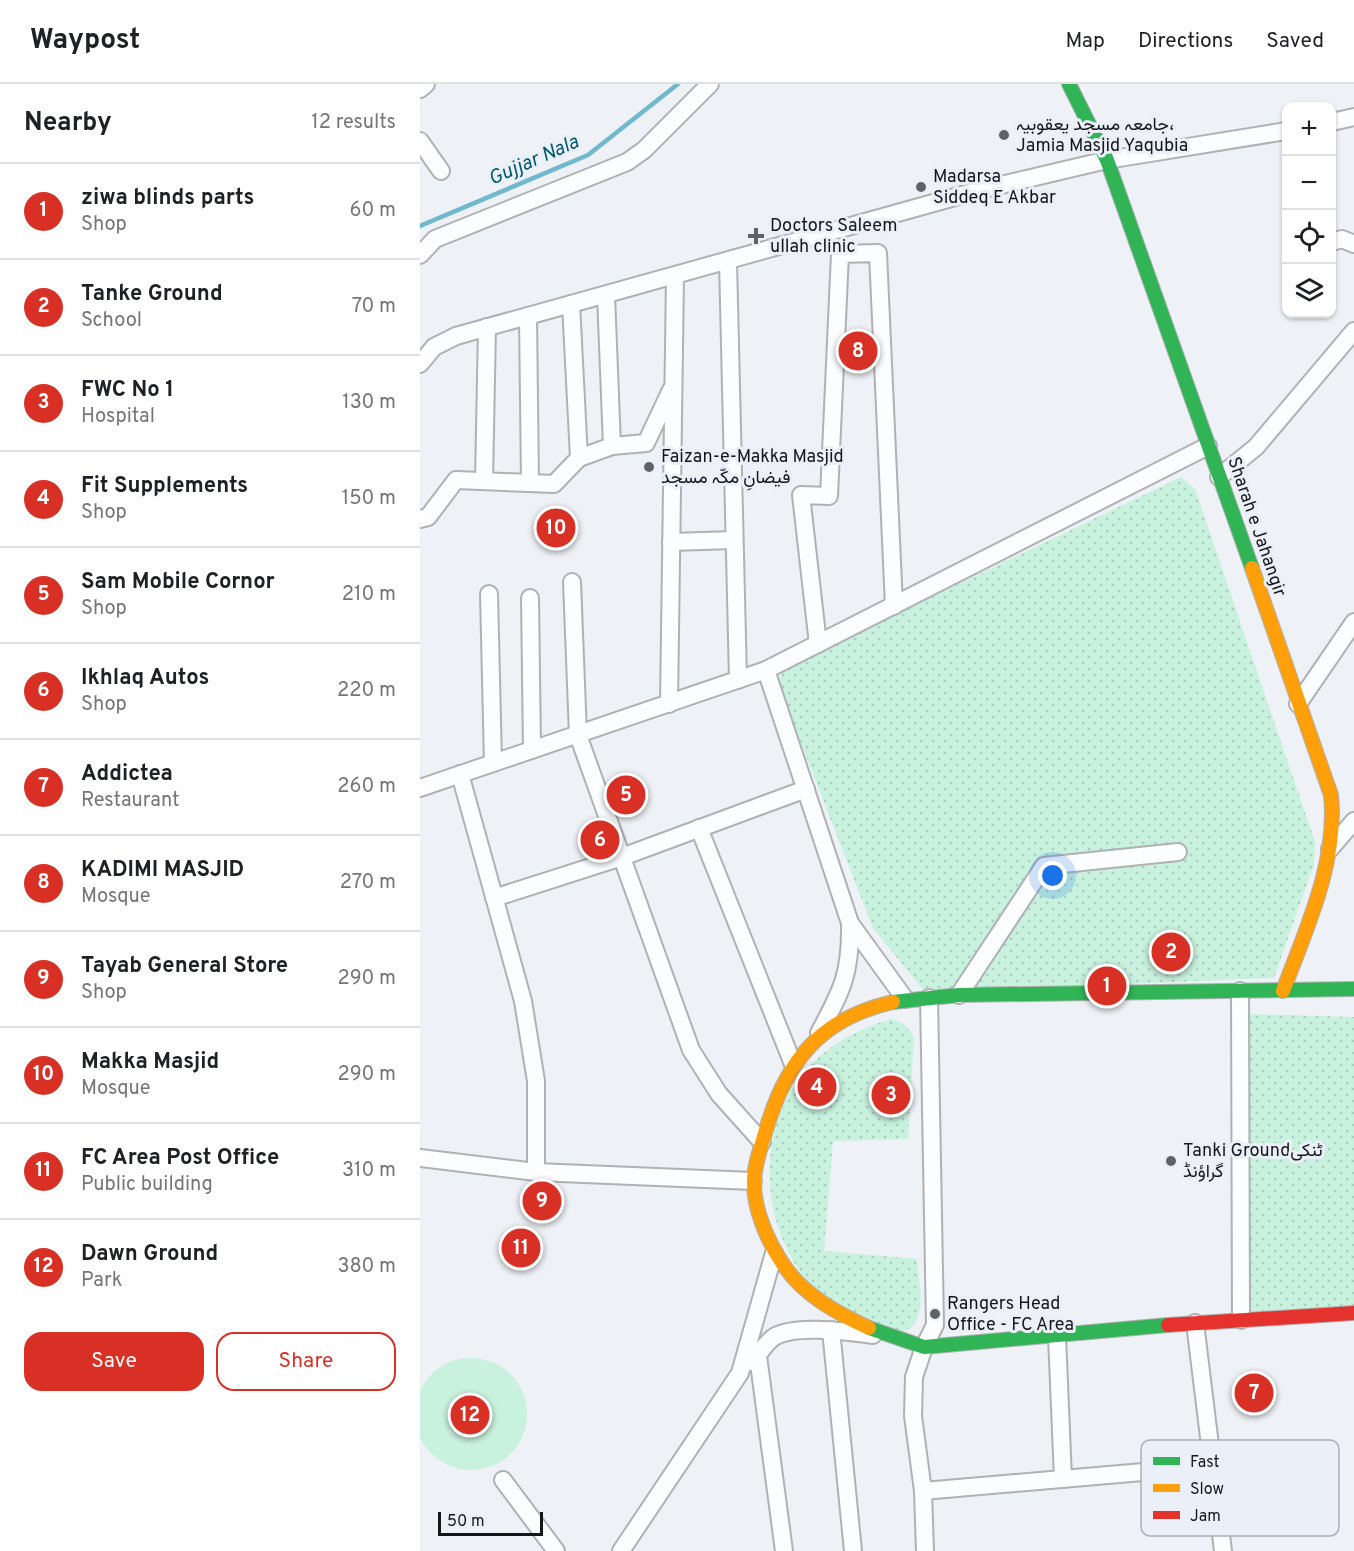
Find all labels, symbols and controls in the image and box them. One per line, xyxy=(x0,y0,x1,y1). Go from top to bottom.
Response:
text: Waypost xyxy=(30,23,140,59)
text: Map xyxy=(1065,28,1105,55)
text: Directions xyxy=(1138,28,1233,55)
text: Saved xyxy=(1266,28,1324,55)
map controls xyxy=(1282,102,1336,318)
button: + xyxy=(1282,102,1336,156)
text: Nearby xyxy=(24,107,112,140)
text: 12 results xyxy=(311,110,396,136)
place label: جامعہ مسجد یعقوبیہ، Jamia Masjid Yaqubia xyxy=(1016,114,1188,158)
marker: جامعہ مسجد یعقوبیہ، Jamia Masjid Yaqubia xyxy=(997,128,1011,142)
water label: Gujjar Nala xyxy=(485,129,584,192)
button: − xyxy=(1282,156,1336,210)
place label: Madarsa Siddeq E Akbar xyxy=(933,166,1056,210)
marker: Madarsa Siddeq E Akbar xyxy=(914,180,928,194)
text: ziwa blinds parts xyxy=(81,185,254,212)
text: 1 xyxy=(40,198,48,224)
text: 60 m xyxy=(350,198,396,224)
button: locate xyxy=(1282,210,1336,264)
text: Shop xyxy=(81,212,127,238)
place label: Doctors Saleem ullah clinic xyxy=(770,215,897,259)
marker: Doctors Saleem ullah clinic xyxy=(747,227,765,245)
button: layers xyxy=(1282,264,1336,318)
text: Tanke Ground xyxy=(81,281,223,308)
text: 2 xyxy=(37,294,50,320)
text: 70 m xyxy=(352,294,396,320)
text: School xyxy=(81,308,142,334)
pin: 8 xyxy=(838,328,878,374)
text: FWC No 1 xyxy=(81,377,174,404)
text: 3 xyxy=(38,390,50,416)
text: 130 m xyxy=(342,390,396,416)
text: Hospital xyxy=(81,404,155,430)
place label: Faizan-e-Makka Masjid فیضانِ مکّہ مسجد xyxy=(661,446,844,491)
street label: Sharah e Jahangir xyxy=(1221,454,1291,600)
marker: Faizan-e-Makka Masjid فیضانِ مکّہ مسجد xyxy=(642,460,656,474)
text: Fit Supplements xyxy=(81,473,248,500)
text: 4 xyxy=(37,486,50,512)
text: 150 m xyxy=(342,486,396,512)
text: Shop xyxy=(81,500,127,526)
pin: 10 xyxy=(536,506,576,550)
text: Sam Mobile Cornor xyxy=(81,569,275,596)
text: 5 xyxy=(37,582,50,608)
text: 210 m xyxy=(342,582,396,608)
text: Shop xyxy=(81,596,127,622)
text: Ikhlaq Autos xyxy=(81,665,209,692)
text: 6 xyxy=(37,678,50,704)
text: 220 m xyxy=(337,678,396,704)
text: Shop xyxy=(81,692,127,718)
text: Addictea xyxy=(81,761,173,788)
pin: 5 xyxy=(606,772,646,818)
text: 7 xyxy=(38,774,49,800)
text: 260 m xyxy=(337,774,396,800)
text: Restaurant xyxy=(81,788,180,814)
pin: 6 xyxy=(580,818,620,862)
text: KADIMI MASJID xyxy=(81,857,244,884)
your location xyxy=(1038,861,1067,890)
text: 8 xyxy=(37,870,50,896)
text: 270 m xyxy=(340,870,396,896)
text: Mosque xyxy=(81,884,150,910)
pin: 2 xyxy=(1152,930,1191,974)
text: Tayab General Store xyxy=(81,953,288,980)
pin: 1 xyxy=(1088,964,1126,1008)
text: 9 xyxy=(37,966,50,992)
text: 290 m xyxy=(338,966,396,992)
text: Shop xyxy=(81,980,127,1006)
text: Makka Masjid xyxy=(81,1049,219,1076)
text: 10 xyxy=(33,1062,54,1088)
text: 290 m xyxy=(338,1062,396,1088)
pin: 4 xyxy=(798,1064,836,1110)
pin: 3 xyxy=(872,1072,910,1118)
text: Mosque xyxy=(81,1076,150,1102)
place label: Tanki Groundٹنکی گراؤنڈ xyxy=(1183,1140,1323,1184)
text: FC Area Post Office xyxy=(81,1145,279,1172)
marker: Tanki Groundٹنکی گراؤنڈ xyxy=(1164,1154,1178,1168)
text: 11 xyxy=(36,1158,52,1184)
text: 310 m xyxy=(342,1158,396,1184)
text: Public building xyxy=(81,1172,213,1198)
pin: 9 xyxy=(522,1178,562,1224)
pin: 11 xyxy=(502,1226,540,1270)
text: Dawn Ground xyxy=(81,1241,218,1268)
text: 12 xyxy=(33,1254,54,1280)
text: 380 m xyxy=(337,1254,396,1280)
text: Park xyxy=(81,1268,122,1294)
place label: Rangers Head Office - FC Area xyxy=(947,1293,1074,1337)
marker: Rangers Head Office - FC Area xyxy=(928,1307,942,1321)
button: Save xyxy=(24,1332,204,1391)
button: Share xyxy=(216,1332,396,1391)
pin: 7 xyxy=(1234,1370,1274,1416)
pin: 12 xyxy=(451,1392,490,1438)
legend xyxy=(1141,1440,1339,1536)
text: Fast xyxy=(1190,1453,1220,1473)
text: Slow xyxy=(1190,1480,1224,1500)
text: Jam xyxy=(1190,1507,1221,1527)
scale bar xyxy=(438,1509,543,1536)
text: 50 m xyxy=(447,1512,485,1532)

